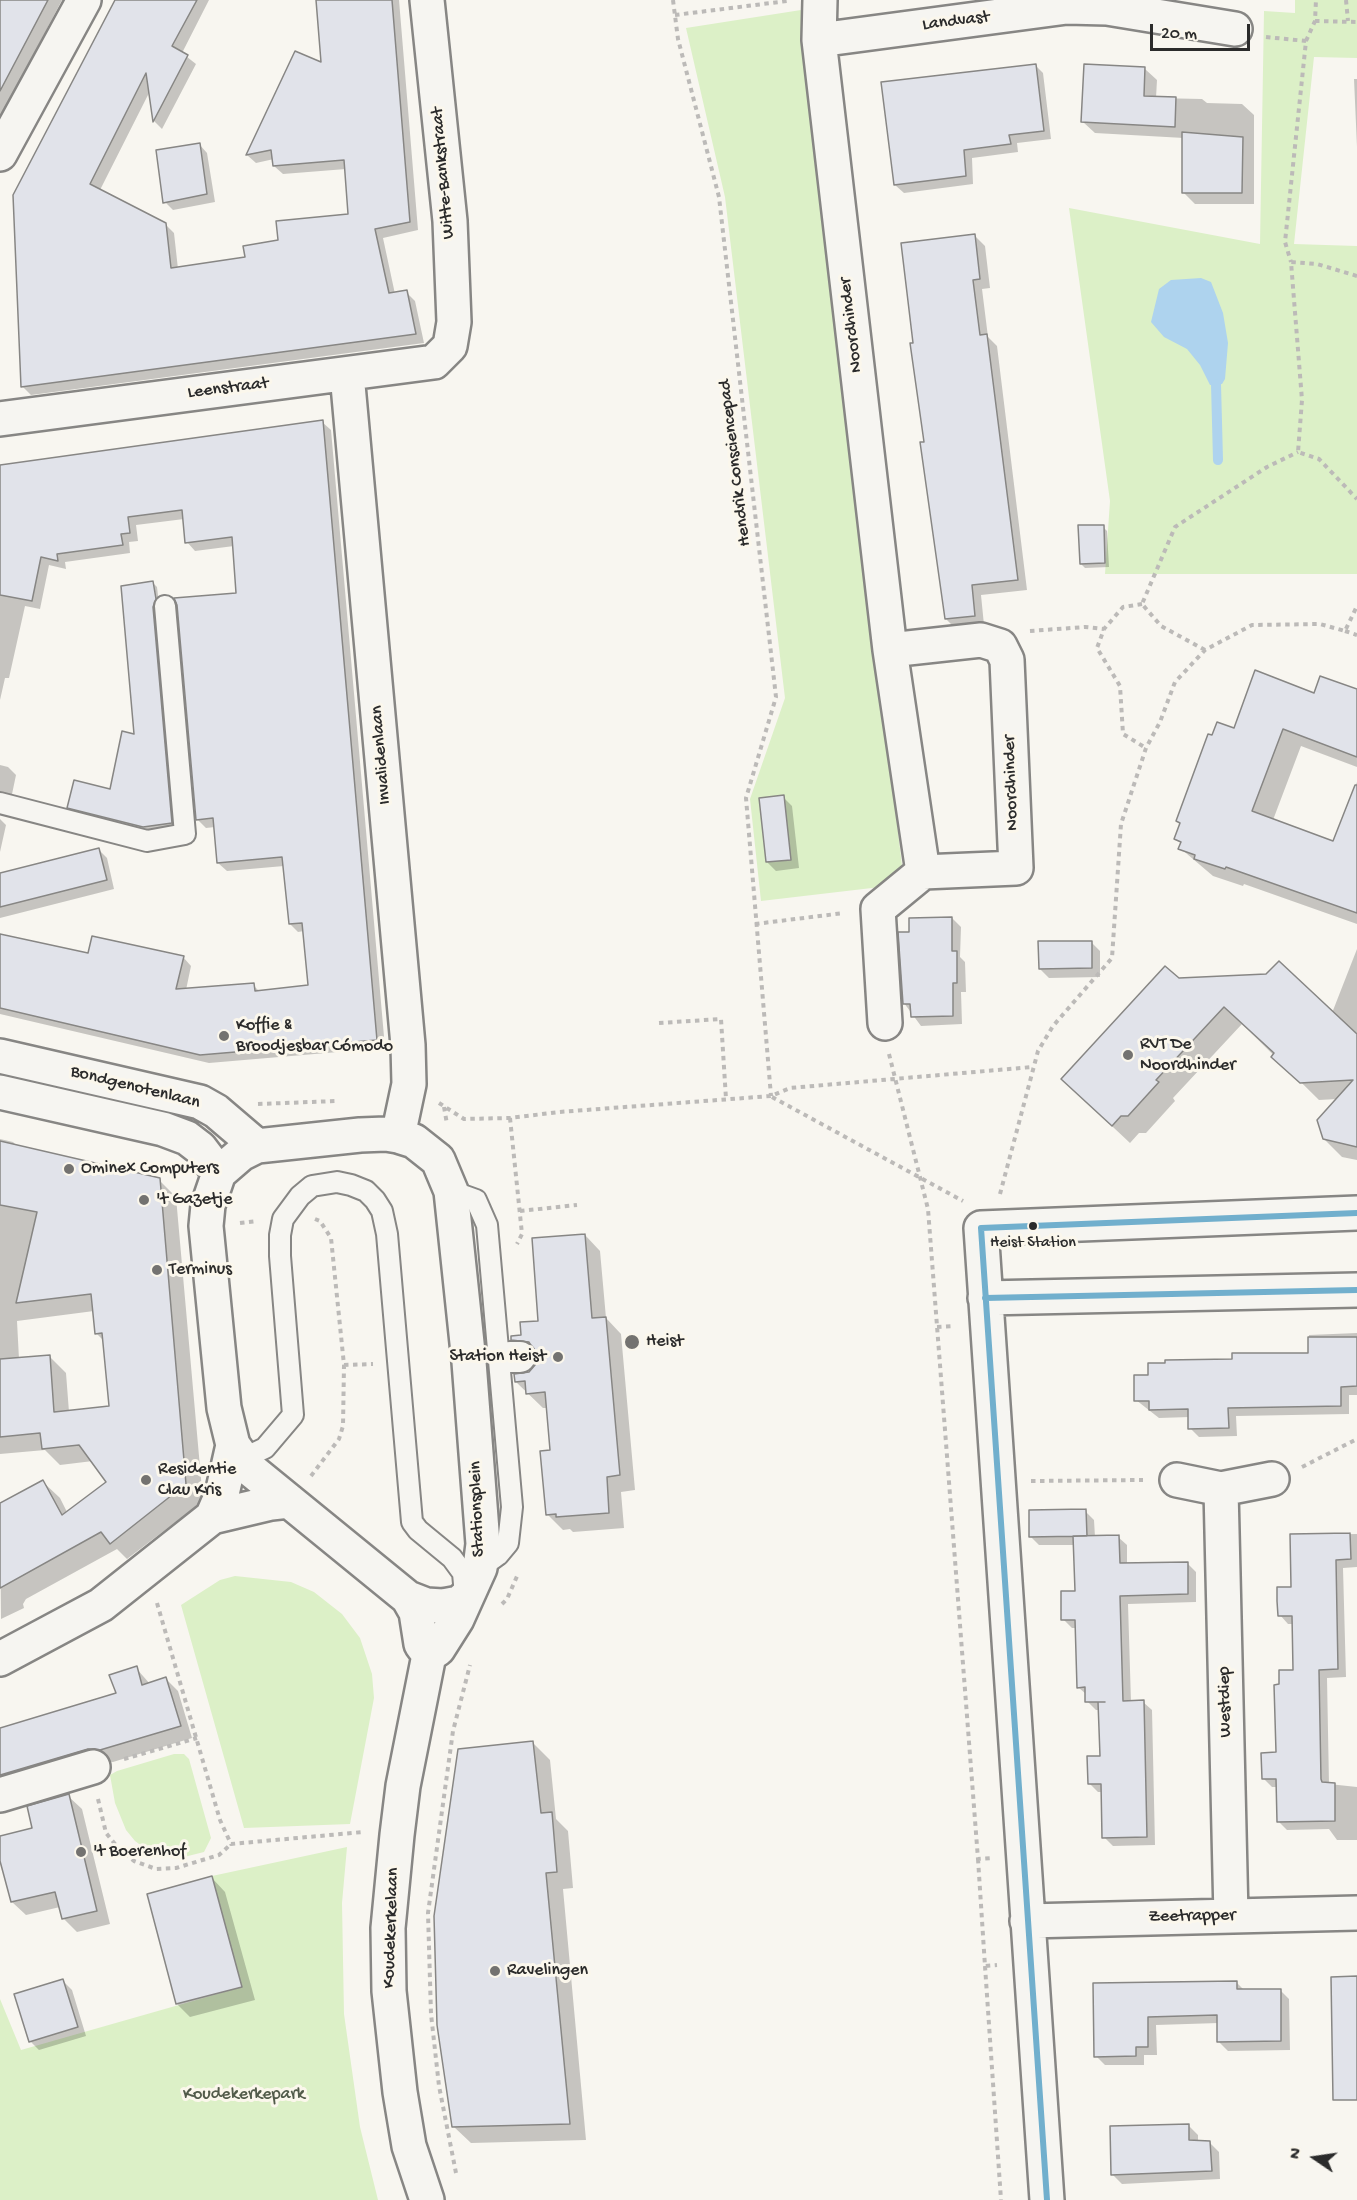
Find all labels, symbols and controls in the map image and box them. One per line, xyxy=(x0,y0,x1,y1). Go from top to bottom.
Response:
street label: Landvast xyxy=(921,7,991,37)
scale bar xyxy=(1153,12,1254,50)
text: 20 m xyxy=(1161,24,1197,45)
street label: Witte-Bankstraat xyxy=(427,106,461,240)
street label: Noordhinder xyxy=(835,276,869,374)
street label: Leenstraat xyxy=(186,373,270,405)
street label: Hendrik Consciencepad xyxy=(715,378,757,548)
street label: Invalidenlaan xyxy=(367,704,397,806)
street label: Noordhinder xyxy=(1000,735,1024,831)
place label: Koffie & Broodjesbar Cómodo xyxy=(236,1015,393,1058)
marker: Koffie & Broodjesbar Cómodo xyxy=(217,1029,231,1043)
place label: RVT De Noordhinder xyxy=(1140,1034,1236,1076)
marker: RVT De Noordhinder xyxy=(1121,1048,1135,1062)
street label: Bondgenotenlaan xyxy=(68,1061,202,1115)
place label: Ominex Computers xyxy=(81,1158,219,1180)
marker: Ominex Computers xyxy=(62,1162,76,1176)
place label: 't Gazetje xyxy=(156,1189,233,1211)
marker: 't Gazetje xyxy=(137,1193,151,1207)
marker: Heist Station xyxy=(1027,1220,1039,1232)
place label: Heist Station xyxy=(990,1234,1076,1254)
place label: Terminus xyxy=(169,1259,232,1281)
marker: Terminus xyxy=(150,1263,164,1277)
place label: Heist xyxy=(646,1331,683,1353)
marker: Heist xyxy=(623,1333,641,1351)
place label: Station Heist xyxy=(449,1346,546,1368)
marker: Station Heist xyxy=(551,1350,565,1364)
place label: Residentie Clau Kris xyxy=(158,1459,236,1502)
street label: Stationsplein xyxy=(466,1461,490,1557)
marker: Residentie Clau Kris xyxy=(139,1473,153,1487)
street label: Westdiep xyxy=(1215,1666,1237,1738)
place label: 't Boerenhof xyxy=(93,1841,186,1863)
marker: 't Boerenhof xyxy=(74,1845,88,1859)
street label: Koudekerkelaan xyxy=(379,1867,405,1989)
street label: Zeetrapper xyxy=(1148,1905,1236,1929)
place label: Ravelingen xyxy=(507,1960,588,1982)
marker: Ravelingen xyxy=(488,1964,502,1978)
park label: Koudekerkepark xyxy=(183,2084,305,2106)
north arrow xyxy=(1285,2128,1345,2188)
text: N xyxy=(1287,2147,1307,2161)

